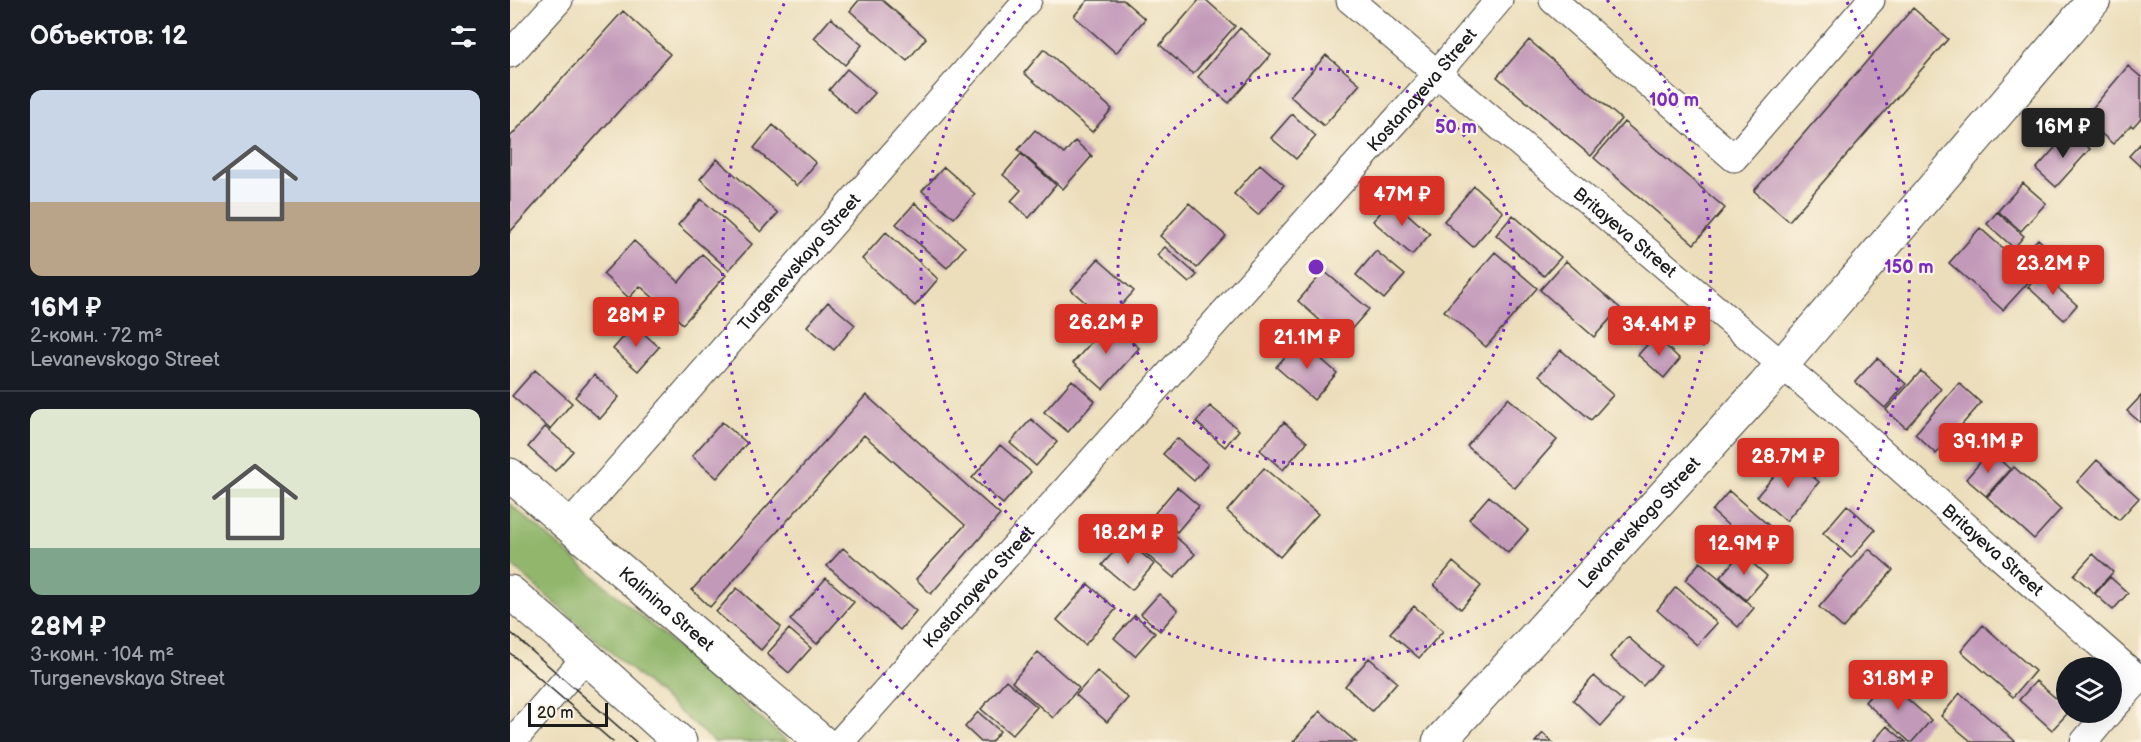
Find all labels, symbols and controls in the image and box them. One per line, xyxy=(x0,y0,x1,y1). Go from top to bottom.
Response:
icon: filters xyxy=(447,20,480,53)
text: Объектов: 12 xyxy=(30,21,188,52)
street label: Kostanayeva Street xyxy=(1363,24,1482,156)
text: 100 m xyxy=(1649,90,1699,111)
pin: 16M ₽ xyxy=(2021,108,2105,159)
text: 16M ₽ xyxy=(2036,115,2090,139)
text: 50 m xyxy=(1435,117,1477,138)
icon: home xyxy=(201,129,309,237)
pin: 47M ₽ xyxy=(1360,176,1444,227)
text: 47M ₽ xyxy=(1373,183,1431,207)
street label: Britayeva Street xyxy=(1569,183,1681,282)
street label: Turgenevskaya Street xyxy=(734,189,865,336)
pin: 23.2M ₽ xyxy=(1998,245,2108,296)
text: 23.2M ₽ xyxy=(2016,252,2090,276)
centre of rings xyxy=(1306,257,1326,277)
text: 150 m xyxy=(1884,257,1934,278)
text: 16M ₽ xyxy=(30,293,101,324)
pin: 28M ₽ xyxy=(594,297,678,348)
text: 28M ₽ xyxy=(607,304,665,328)
pin: 26.2M ₽ xyxy=(1051,304,1161,355)
pin: 34.4M ₽ xyxy=(1604,306,1714,357)
text: 26.2M ₽ xyxy=(1069,311,1143,335)
text: 34.4M ₽ xyxy=(1622,313,1696,337)
pin: 21.1M ₽ xyxy=(1252,319,1362,370)
text: 2-комн. · 72 m² xyxy=(30,324,163,348)
text: 21.1M ₽ xyxy=(1273,326,1341,350)
text: Levanevskogo Street xyxy=(30,348,220,372)
pin: 39.1M ₽ xyxy=(1933,423,2043,474)
text: 39.1M ₽ xyxy=(1953,430,2023,454)
pin: 28.7M ₽ xyxy=(1733,438,1843,489)
text: 28.7M ₽ xyxy=(1751,445,1825,469)
icon: home xyxy=(201,448,309,556)
street label: Levanevskogo Street xyxy=(1574,453,1705,593)
street label: Britayeva Street xyxy=(1937,500,2048,601)
pin: 18.2M ₽ xyxy=(1073,514,1183,565)
text: 18.2M ₽ xyxy=(1092,521,1164,545)
street label: Kostanayeva Street xyxy=(919,522,1039,653)
pin: 12.9M ₽ xyxy=(1689,525,1799,576)
text: 12.9M ₽ xyxy=(1709,532,1779,556)
street label: Kalinina Street xyxy=(614,563,718,656)
text: 28M ₽ xyxy=(30,612,106,643)
text: 3-комн. · 104 m² xyxy=(30,643,174,667)
map controls xyxy=(2056,657,2122,723)
button: layers xyxy=(2056,657,2122,723)
pin: 31.8M ₽ xyxy=(1843,660,1953,711)
text: Turgenevskaya Street xyxy=(30,667,225,691)
text: 31.8M ₽ xyxy=(1863,667,1933,691)
scale bar xyxy=(528,700,608,728)
text: 20 m xyxy=(537,704,573,723)

